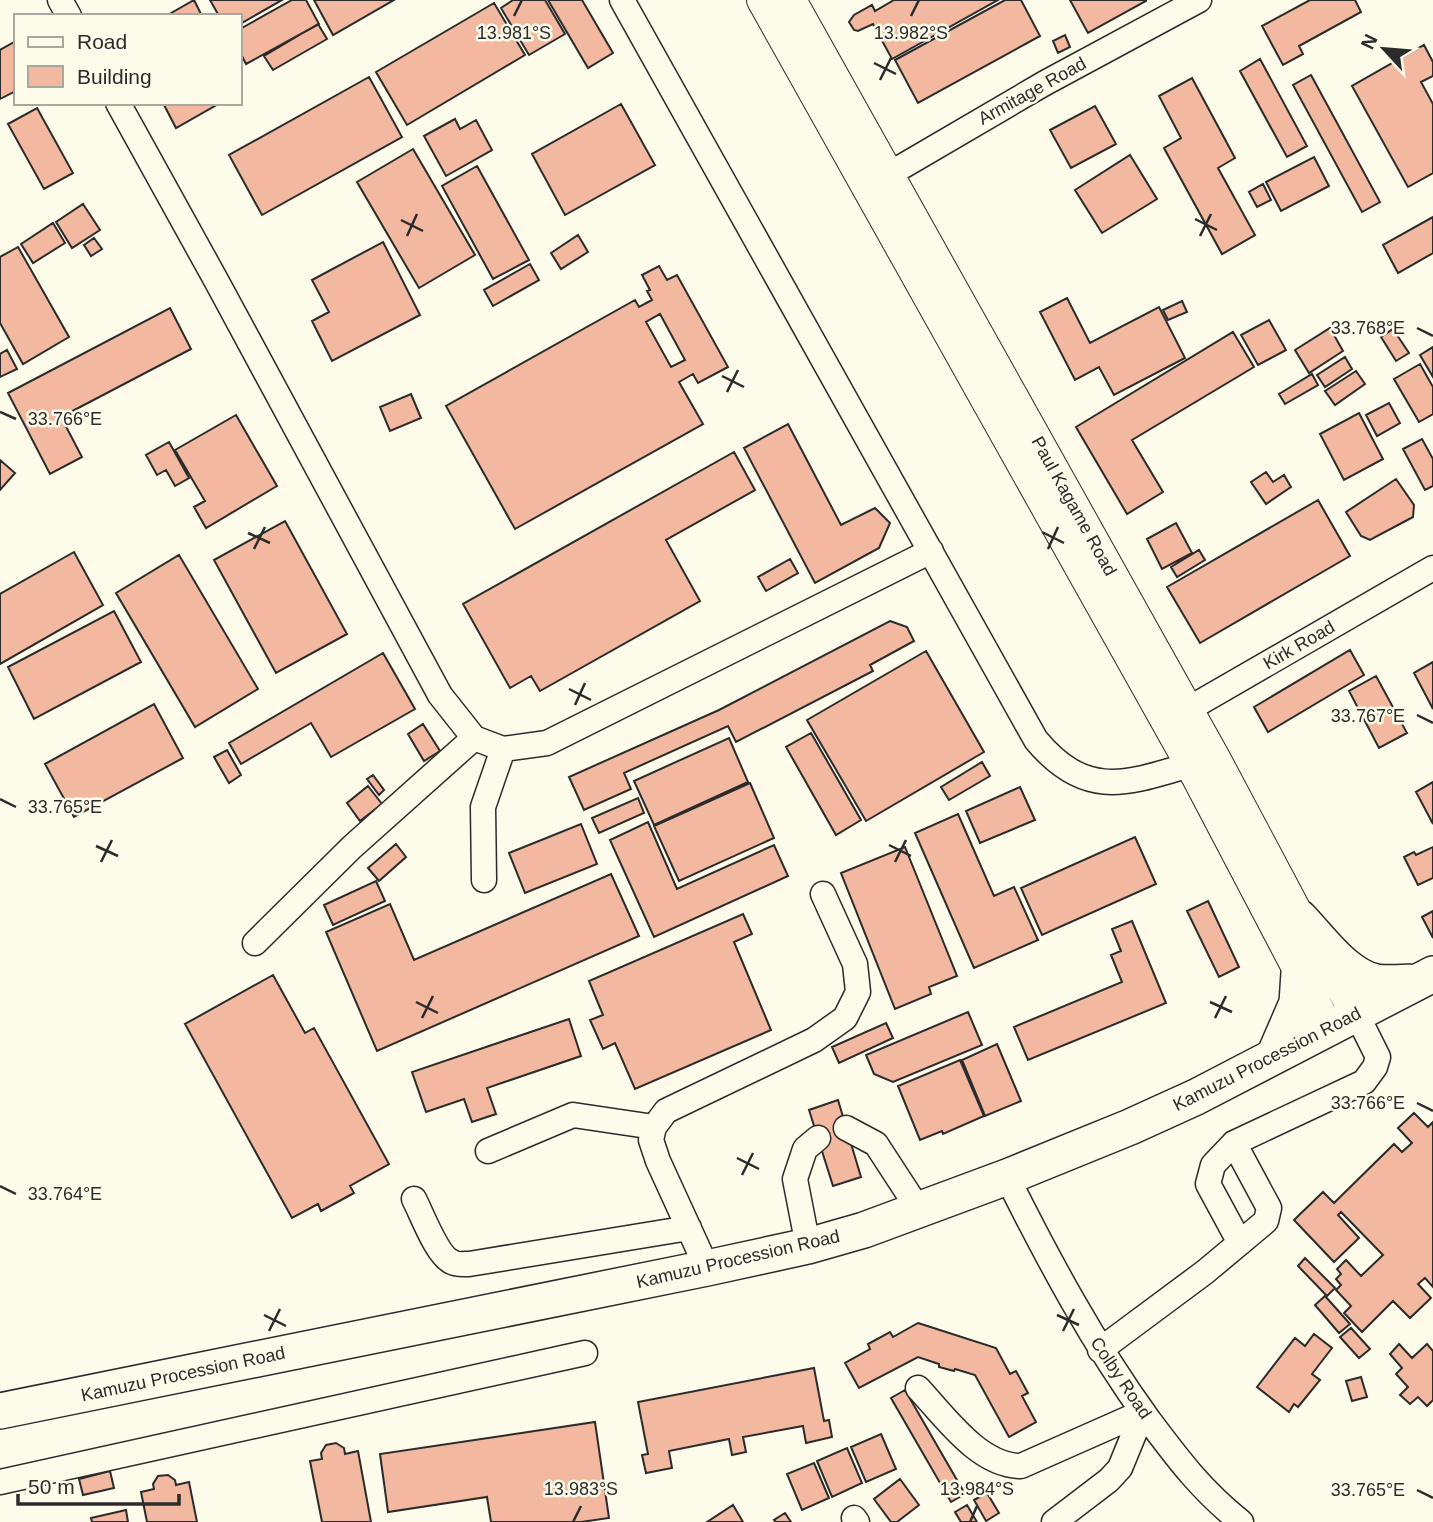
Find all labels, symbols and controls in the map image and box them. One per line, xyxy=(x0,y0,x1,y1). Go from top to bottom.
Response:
legend xyxy=(14,14,242,105)
north arrow xyxy=(1349,14,1419,84)
text: 13.981°S xyxy=(477,23,551,43)
text: 13.982°S xyxy=(874,23,948,43)
text: Road xyxy=(77,30,127,53)
text: N xyxy=(1357,31,1382,53)
street label: Armitage Road xyxy=(975,53,1089,129)
text: Building xyxy=(77,65,152,88)
text: 33.768°E xyxy=(1331,318,1405,338)
text: 33.766°E xyxy=(28,409,102,429)
street label: Paul Kagame Road xyxy=(1027,433,1121,579)
street label: Kirk Road xyxy=(1260,617,1338,673)
text: 33.767°E xyxy=(1331,706,1405,726)
text: 33.765°E xyxy=(28,797,102,817)
street label: Kamuzu Procession Road xyxy=(1170,1003,1364,1115)
text: 33.766°E xyxy=(1331,1093,1405,1113)
text: 33.764°E xyxy=(28,1184,102,1204)
street label: Kamuzu Procession Road xyxy=(634,1226,842,1292)
street label: Colby Road xyxy=(1086,1333,1156,1423)
street label: Kamuzu Procession Road xyxy=(79,1343,287,1405)
scale bar xyxy=(18,1462,178,1506)
text: 50 m xyxy=(28,1475,75,1498)
text: 13.983°S xyxy=(544,1479,618,1499)
text: 13.984°S xyxy=(940,1479,1014,1499)
text: 33.765°E xyxy=(1331,1480,1405,1500)

